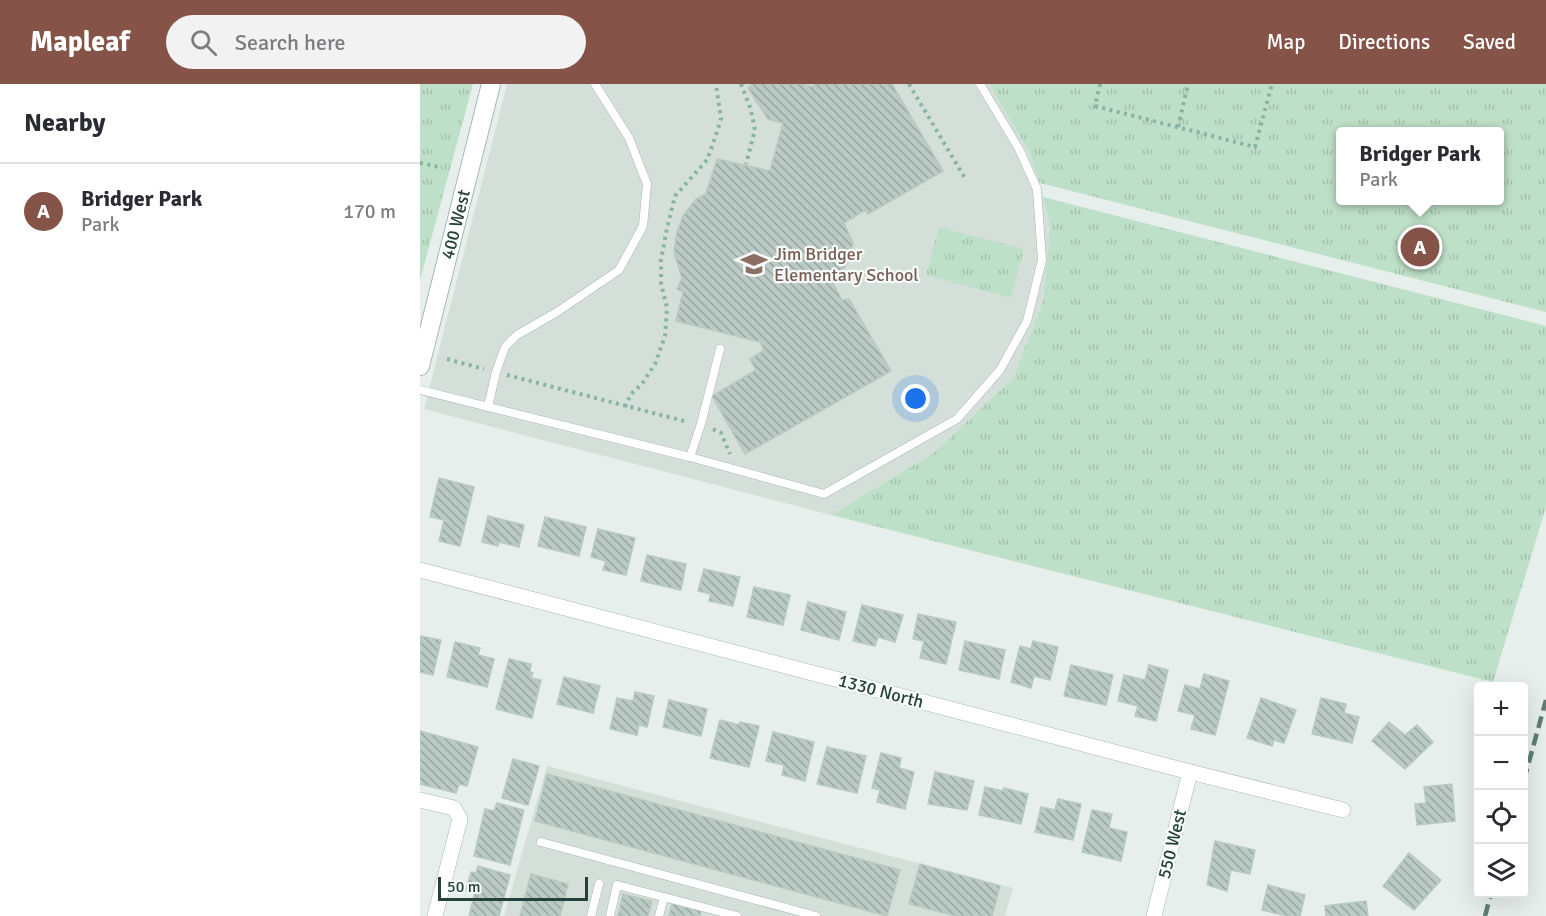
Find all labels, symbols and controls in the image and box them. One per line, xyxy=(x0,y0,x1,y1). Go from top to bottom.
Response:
search box xyxy=(166,15,586,69)
text: Mapleaf xyxy=(30,25,130,59)
icon: search xyxy=(187,26,220,59)
text: Search here xyxy=(235,29,346,56)
text: Map xyxy=(1267,29,1305,55)
text: Directions xyxy=(1338,29,1430,55)
text: Saved xyxy=(1463,29,1516,55)
text: Nearby xyxy=(24,107,105,139)
popup xyxy=(1336,127,1504,205)
text: Bridger Park xyxy=(1359,140,1481,167)
text: Park xyxy=(1359,167,1398,192)
text: Bridger Park xyxy=(81,185,202,212)
street label: 400 West xyxy=(436,187,475,262)
text: A xyxy=(37,199,50,224)
text: 170 m xyxy=(343,199,396,224)
text: Park xyxy=(81,212,119,237)
pin: A xyxy=(1400,224,1440,270)
place label: Jim Bridger Elementary School xyxy=(774,243,919,286)
school or university icon: Jim Bridger Elementary School xyxy=(739,249,769,279)
your location xyxy=(901,384,930,413)
street label: 1330 North xyxy=(836,669,926,713)
map controls xyxy=(1474,682,1528,898)
button: + xyxy=(1474,682,1528,736)
button: − xyxy=(1474,736,1528,790)
button: locate xyxy=(1474,790,1528,844)
street label: 550 West xyxy=(1153,807,1191,881)
button: layers xyxy=(1474,844,1528,898)
scale bar xyxy=(438,874,588,902)
text: 50 m xyxy=(447,877,481,897)

